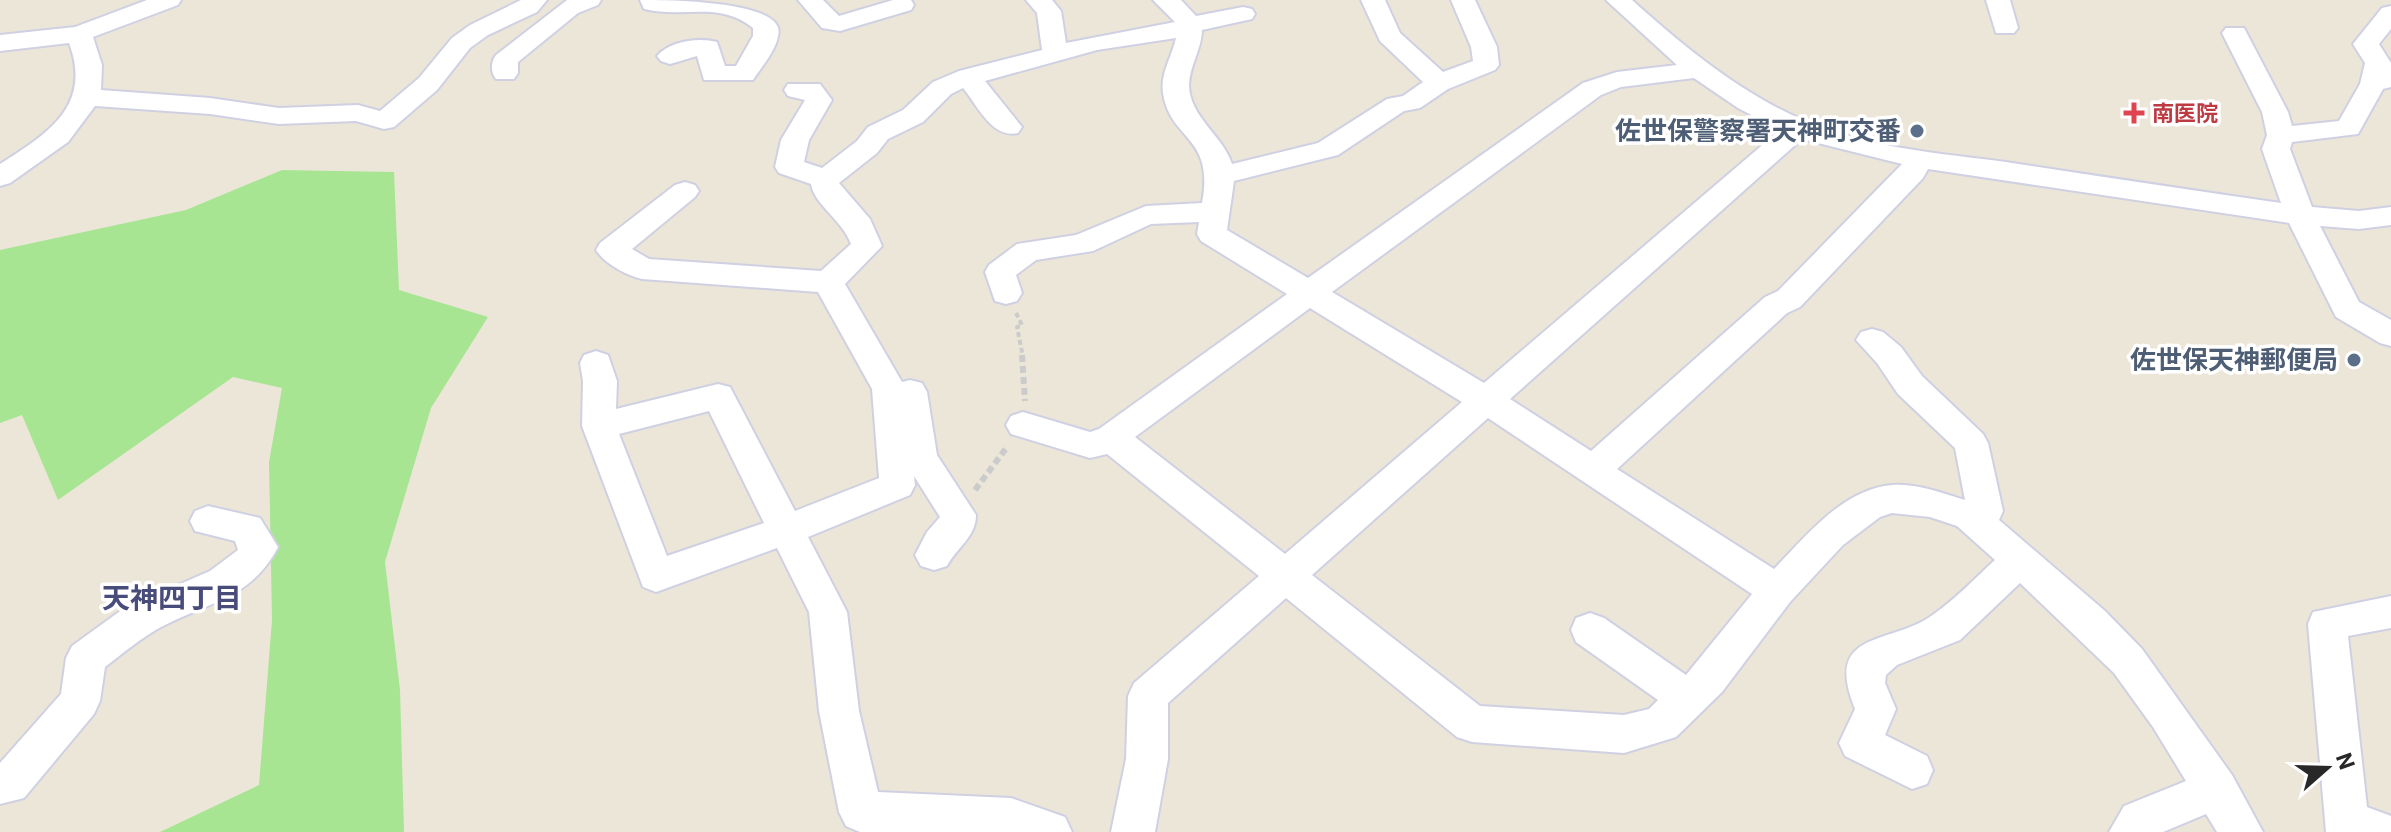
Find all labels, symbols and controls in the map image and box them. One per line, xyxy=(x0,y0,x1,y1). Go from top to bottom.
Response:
place label: 南医院 xyxy=(2152,101,2218,126)
marker: 南医院 xyxy=(2123,102,2145,124)
place label: 佐世保警察署天神町交番 xyxy=(1615,116,1901,146)
marker: 佐世保警察署天神町交番 xyxy=(1908,122,1926,140)
place label: 佐世保天神郵便局 xyxy=(2130,345,2338,375)
marker: 佐世保天神郵便局 xyxy=(2345,351,2363,369)
district label: 天神四丁目 xyxy=(102,582,242,615)
north arrow xyxy=(2287,728,2367,808)
text: N xyxy=(2331,750,2360,773)

